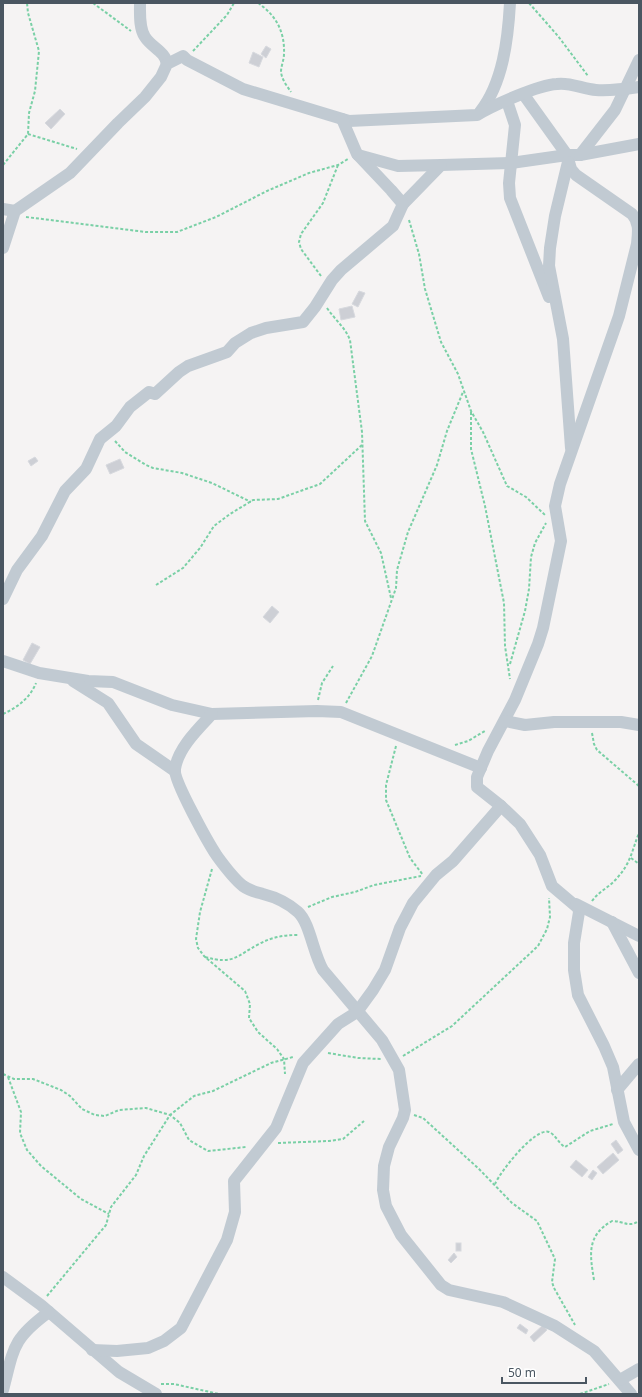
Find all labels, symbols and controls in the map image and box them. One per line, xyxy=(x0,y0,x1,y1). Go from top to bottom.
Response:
scale bar xyxy=(502,1359,586,1385)
text: 50 m xyxy=(508,1364,536,1381)

